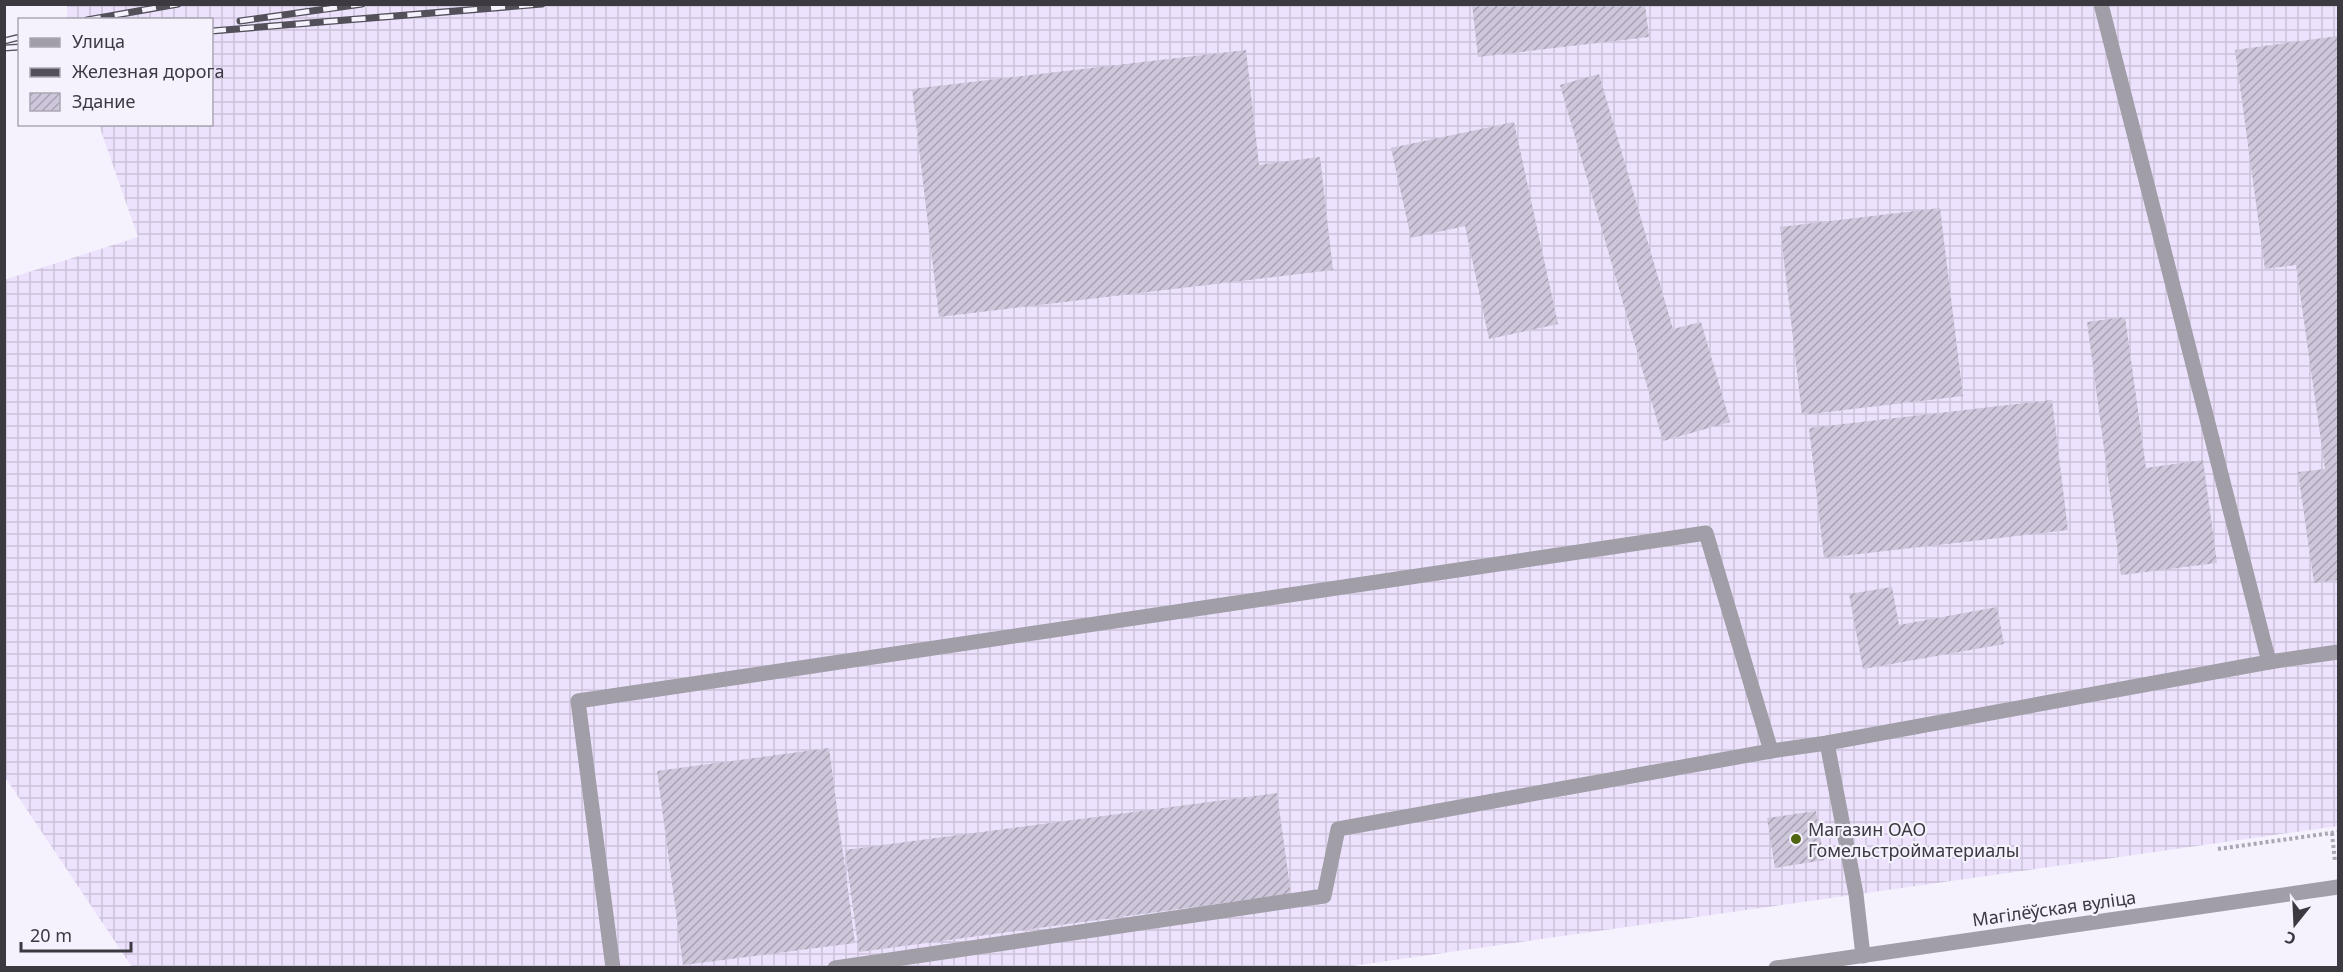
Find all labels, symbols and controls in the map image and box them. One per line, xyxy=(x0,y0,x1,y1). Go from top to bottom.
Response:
legend xyxy=(18,18,213,126)
text: Улица xyxy=(72,29,125,53)
text: Железная дорога xyxy=(72,59,224,83)
text: Здание xyxy=(72,89,136,113)
place label: Магазин ОАО Гомельстройматериалы xyxy=(1808,817,2019,862)
marker: Магазин ОАО Гомельстройматериалы xyxy=(1789,832,1803,846)
street label: Магілёўская вуліца xyxy=(1971,885,2137,931)
north arrow xyxy=(2265,894,2325,954)
scale bar xyxy=(21,915,130,953)
text: 20 m xyxy=(30,923,72,947)
text: С xyxy=(2282,926,2299,950)

